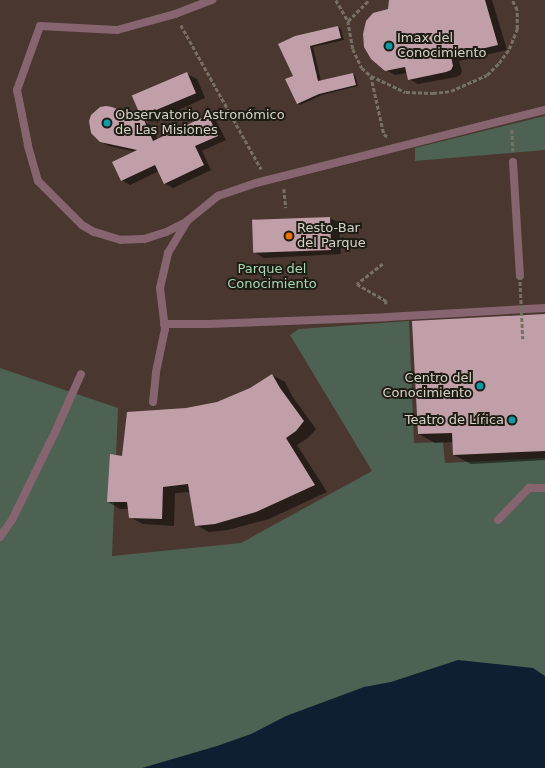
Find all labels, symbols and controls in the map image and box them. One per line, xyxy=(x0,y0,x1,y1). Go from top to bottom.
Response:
place label: Imax del Conocimiento xyxy=(397,31,487,62)
marker: Imax del Conocimiento xyxy=(384,41,394,51)
place label: Observatorio Astronómico de Las Misiones xyxy=(115,108,285,139)
marker: Observatorio Astronómico de Las Misiones xyxy=(102,118,112,128)
place label: Resto-Bar del Parque xyxy=(297,221,366,252)
marker: Resto-Bar del Parque xyxy=(284,231,294,241)
park label: Parque del Conocimiento xyxy=(227,262,317,293)
place label: Centro del Conocimiento xyxy=(382,371,472,402)
marker: Centro del Conocimiento xyxy=(475,381,485,391)
place label: Teatro de Lírica xyxy=(405,412,504,428)
marker: Teatro de Lírica xyxy=(507,415,517,425)

